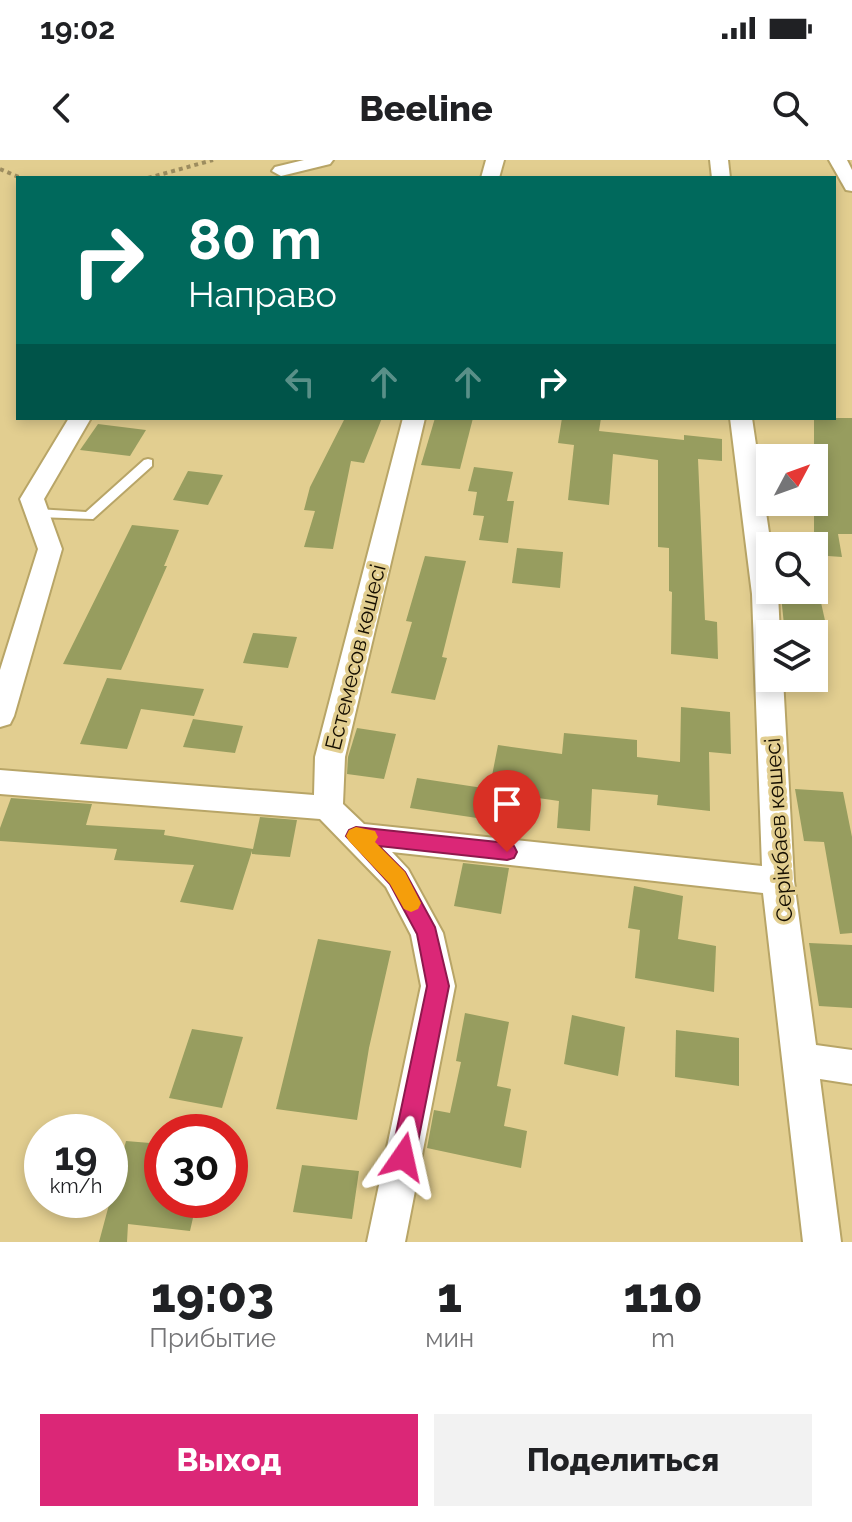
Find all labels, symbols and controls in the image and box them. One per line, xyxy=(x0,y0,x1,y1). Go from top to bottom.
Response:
text: 19:02 xyxy=(40,11,115,46)
icon: back xyxy=(40,86,84,130)
icon: search xyxy=(768,86,812,130)
text: Beeline xyxy=(359,87,493,129)
text: 80 m xyxy=(188,206,322,272)
icon: right xyxy=(56,208,160,312)
text: Направо xyxy=(188,273,337,315)
icon: left xyxy=(278,360,322,404)
icon: ahead xyxy=(362,360,406,404)
icon: ahead xyxy=(446,360,490,404)
icon: right xyxy=(530,360,574,404)
north arrow xyxy=(756,444,828,516)
map controls xyxy=(756,444,828,692)
button: search xyxy=(756,532,828,604)
street label: Естемесов көшесі xyxy=(319,561,391,753)
button: layers xyxy=(756,620,828,692)
street label: Серікбаев көшесі xyxy=(759,737,797,923)
pin xyxy=(473,770,541,852)
icon: arrive xyxy=(485,782,529,826)
speed limit sign: 30 xyxy=(144,1114,248,1218)
position arrow xyxy=(361,1115,445,1199)
text: 19 xyxy=(54,1132,98,1179)
text: km/h xyxy=(50,1174,102,1198)
text: 19:03 xyxy=(151,1267,274,1323)
text: 1 xyxy=(437,1267,462,1323)
text: 110 xyxy=(623,1267,703,1323)
text: Прибытие xyxy=(149,1323,276,1353)
text: мин xyxy=(425,1323,474,1353)
text: m xyxy=(651,1323,675,1353)
button: Выход xyxy=(40,1414,418,1506)
button: Поделиться xyxy=(434,1414,812,1506)

